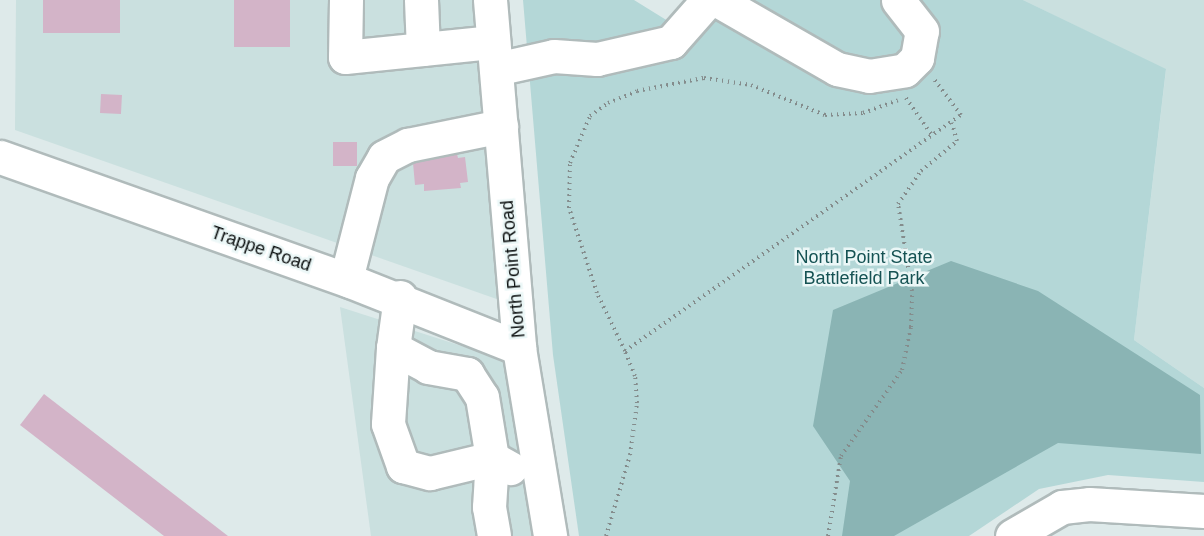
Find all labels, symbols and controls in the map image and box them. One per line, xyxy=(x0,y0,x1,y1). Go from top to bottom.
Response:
street label: North Point Road xyxy=(496,199,530,339)
street label: Trappe Road xyxy=(208,222,314,276)
park label: North Point State Battlefield Park xyxy=(795,247,933,290)

